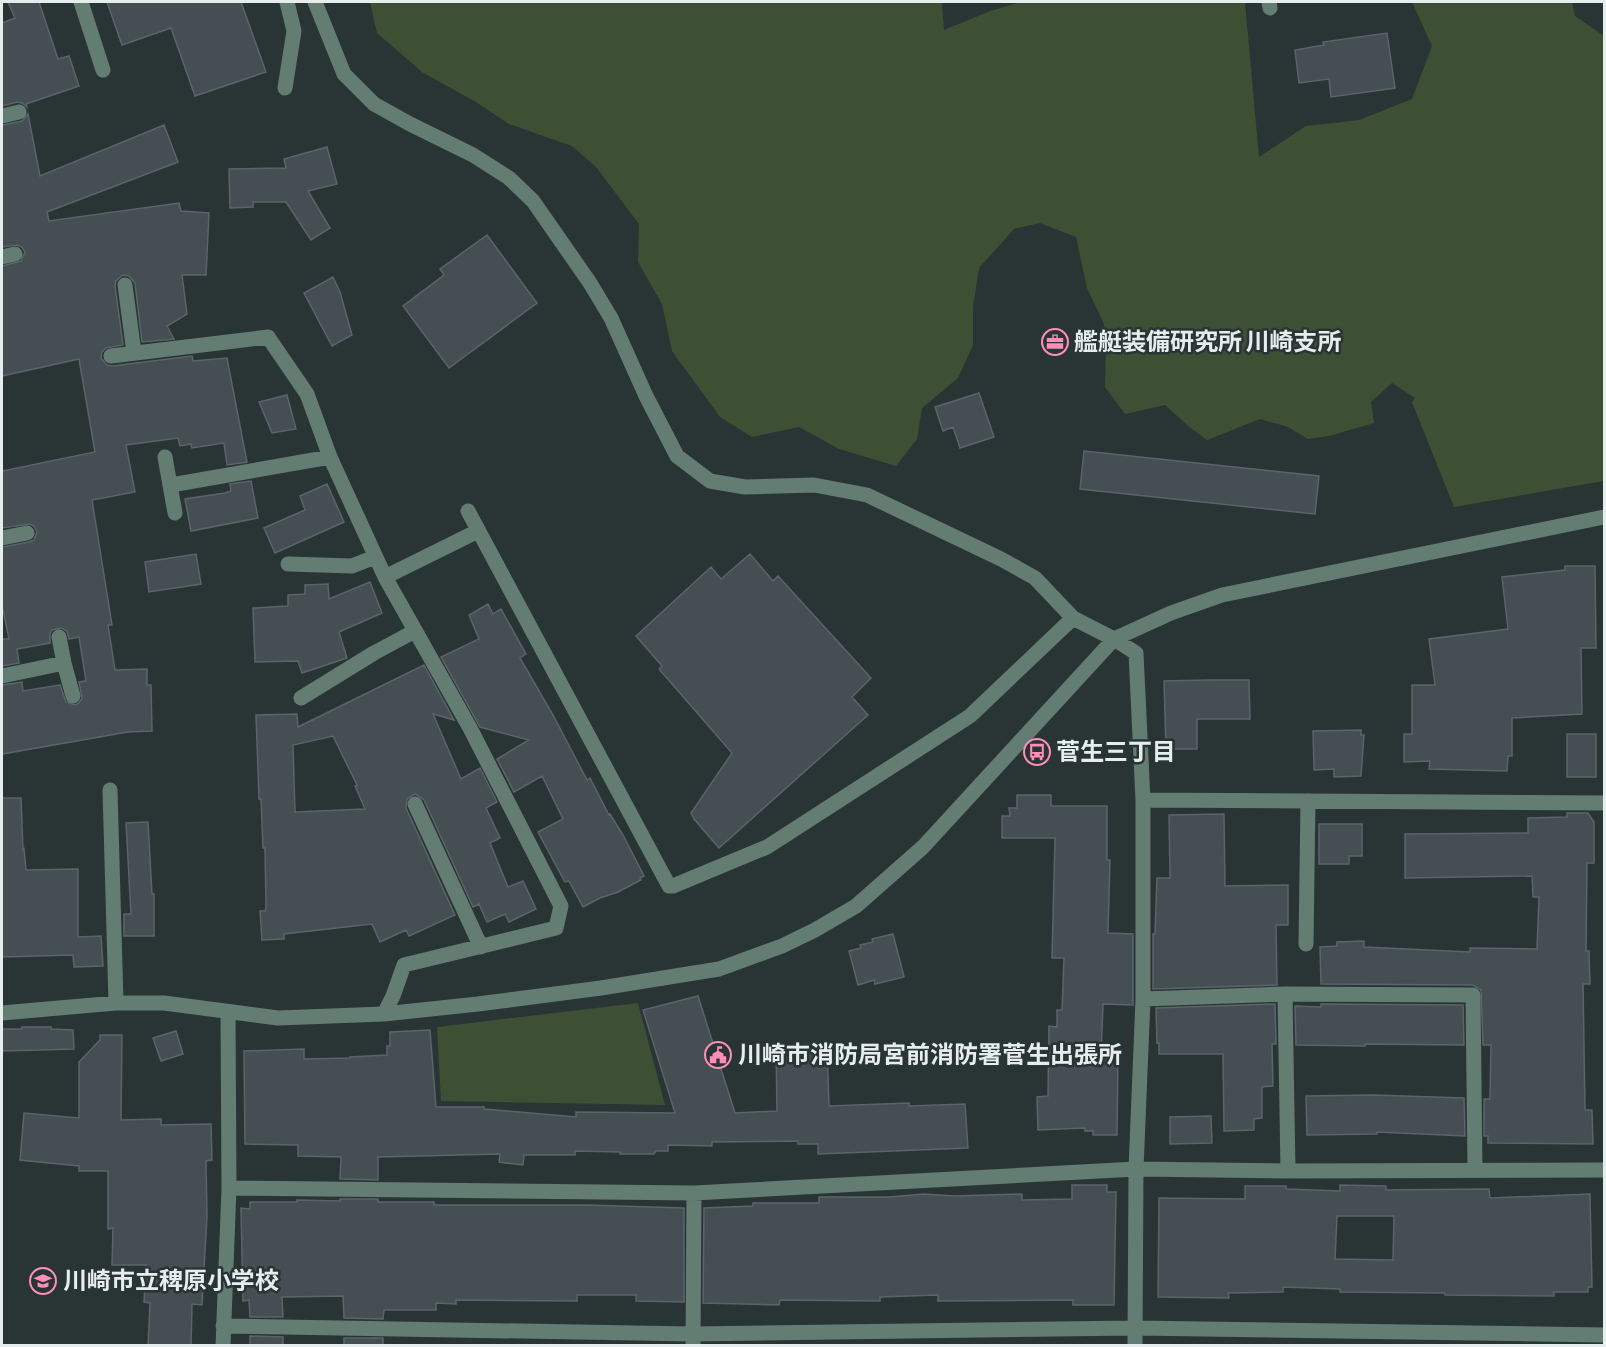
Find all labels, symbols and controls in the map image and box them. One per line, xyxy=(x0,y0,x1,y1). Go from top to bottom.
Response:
office icon: 艦艇装備研究所 川崎支所 xyxy=(1040,327,1070,357)
place label: 艦艇装備研究所 川崎支所 xyxy=(1074,329,1342,355)
bus stop icon: 菅生三丁目 xyxy=(1022,737,1052,767)
place label: 菅生三丁目 xyxy=(1056,739,1176,765)
public building icon: 川崎市消防局宮前消防署菅生出張所 xyxy=(703,1040,733,1070)
place label: 川崎市消防局宮前消防署菅生出張所 xyxy=(738,1042,1122,1068)
school or university icon: 川崎市立稗原小学校 xyxy=(28,1266,58,1296)
place label: 川崎市立稗原小学校 xyxy=(63,1268,279,1294)

